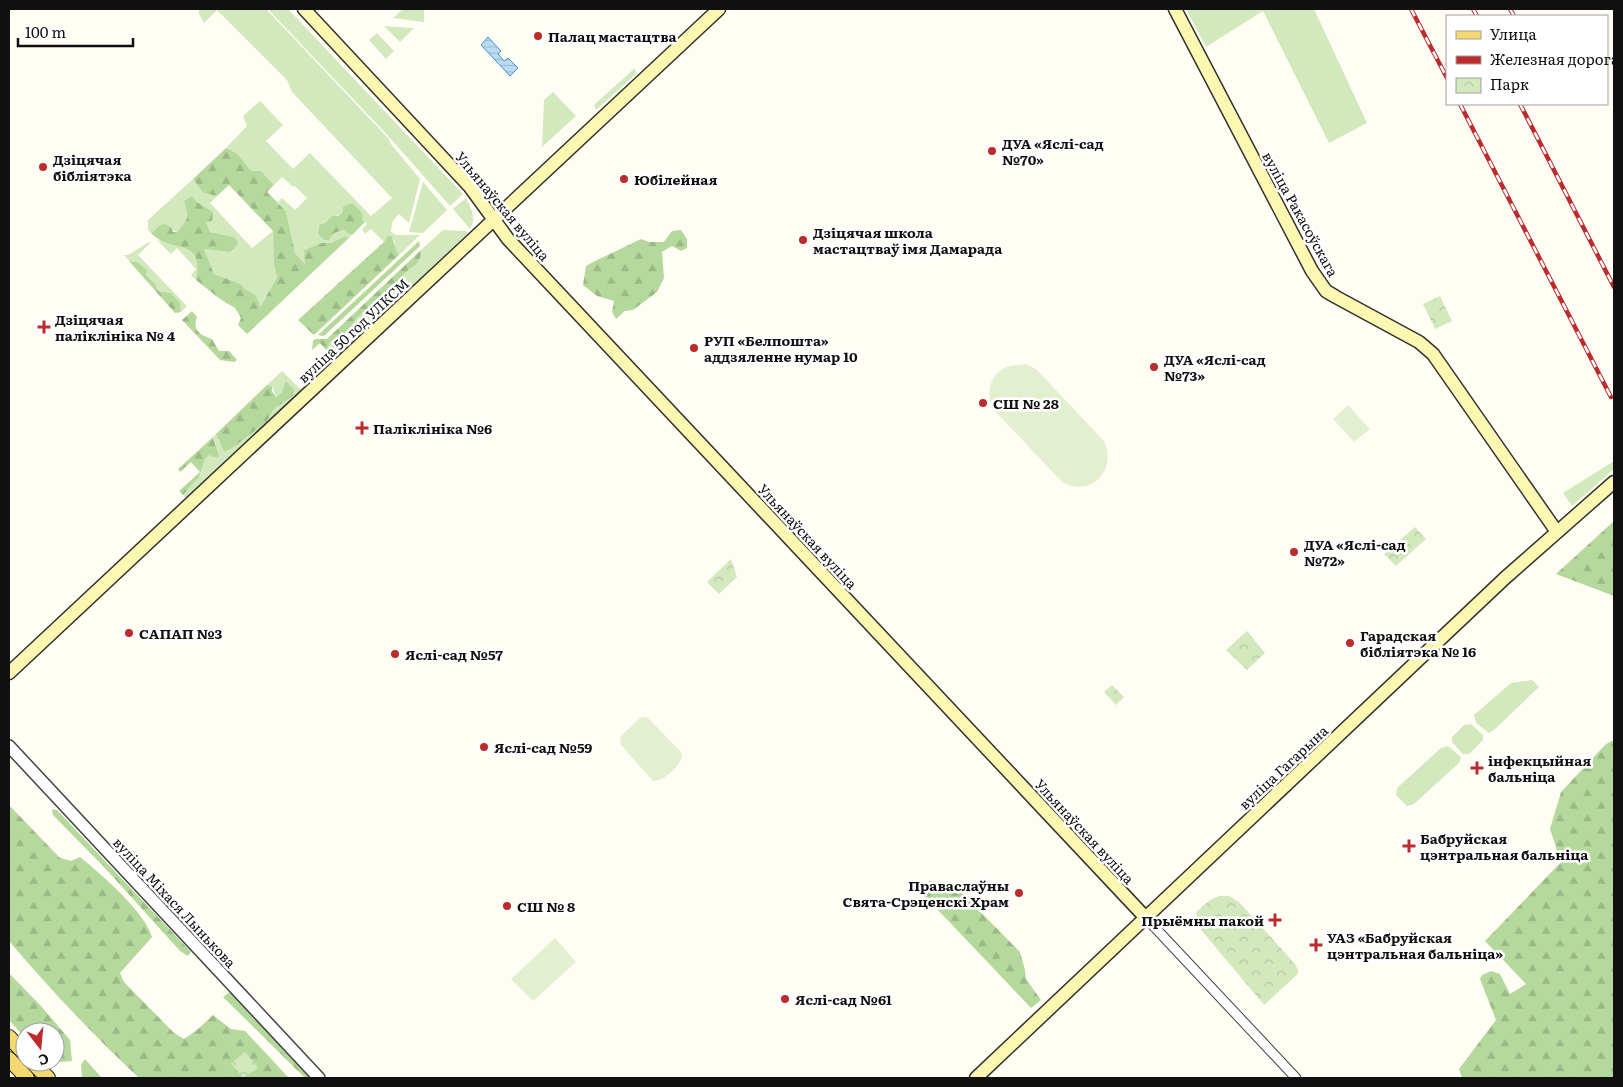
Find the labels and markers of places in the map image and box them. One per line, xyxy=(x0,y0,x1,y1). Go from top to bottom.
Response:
place label: Палац мастацтва xyxy=(548,26,678,46)
marker: Палац мастацтва xyxy=(532,30,544,42)
place label: ДУА «Яслі-сад №70» xyxy=(1002,133,1104,169)
marker: ДУА «Яслі-сад №70» xyxy=(986,145,998,157)
place label: Дзіцячая бібліятэка xyxy=(53,149,132,185)
marker: Дзіцячая бібліятэка xyxy=(37,161,49,173)
place label: Юбілейная xyxy=(634,169,717,189)
marker: Юбілейная xyxy=(618,173,630,185)
place label: Дзіцячая школа мастацтваў імя Дамарада xyxy=(813,222,1003,258)
marker: Дзіцячая школа мастацтваў імя Дамарада xyxy=(797,234,809,246)
place label: Дзіцячая паліклініка № 4 xyxy=(55,309,176,345)
marker: Дзіцячая паліклініка № 4 xyxy=(37,320,51,334)
place label: РУП «Белпошта» аддзяленне нумар 10 xyxy=(704,330,858,366)
marker: РУП «Белпошта» аддзяленне нумар 10 xyxy=(688,342,700,354)
place label: ДУА «Яслі-сад №73» xyxy=(1164,349,1266,385)
marker: ДУА «Яслі-сад №73» xyxy=(1148,361,1160,373)
place label: СШ № 28 xyxy=(993,393,1059,413)
marker: СШ № 28 xyxy=(977,397,989,409)
place label: Паліклініка №6 xyxy=(373,418,492,438)
marker: Паліклініка №6 xyxy=(355,421,369,435)
place label: ДУА «Яслі-сад №72» xyxy=(1304,534,1406,570)
marker: ДУА «Яслі-сад №72» xyxy=(1288,546,1300,558)
place label: САПАП №3 xyxy=(139,623,223,643)
place label: Гарадская бібліятэка № 16 xyxy=(1360,625,1476,661)
marker: САПАП №3 xyxy=(123,627,135,639)
marker: Гарадская бібліятэка № 16 xyxy=(1344,637,1356,649)
place label: Яслі-сад №57 xyxy=(405,644,503,664)
marker: Яслі-сад №57 xyxy=(389,648,401,660)
place label: Яслі-сад №59 xyxy=(494,737,592,757)
marker: Яслі-сад №59 xyxy=(478,741,490,753)
place label: інфекцыйная бальніца xyxy=(1488,750,1591,786)
marker: інфекцыйная бальніца xyxy=(1470,761,1484,775)
place label: Бабруйская цэнтральная бальніца xyxy=(1420,828,1589,864)
marker: Бабруйская цэнтральная бальніца xyxy=(1402,839,1416,853)
place label: Праваслаўны Свята-Срэценскі Храм xyxy=(843,875,1009,911)
marker: Праваслаўны Свята-Срэценскі Храм xyxy=(1013,887,1025,899)
place label: СШ № 8 xyxy=(517,896,575,916)
marker: СШ № 8 xyxy=(501,900,513,912)
place label: Прыёмны пакой xyxy=(1141,910,1264,930)
marker: Прыёмны пакой xyxy=(1268,913,1282,927)
place label: УАЗ «Бабруйская цэнтральная бальніца» xyxy=(1327,927,1503,963)
marker: УАЗ «Бабруйская цэнтральная бальніца» xyxy=(1309,938,1323,952)
place label: Яслі-сад №61 xyxy=(795,989,892,1009)
marker: Яслі-сад №61 xyxy=(779,993,791,1005)

